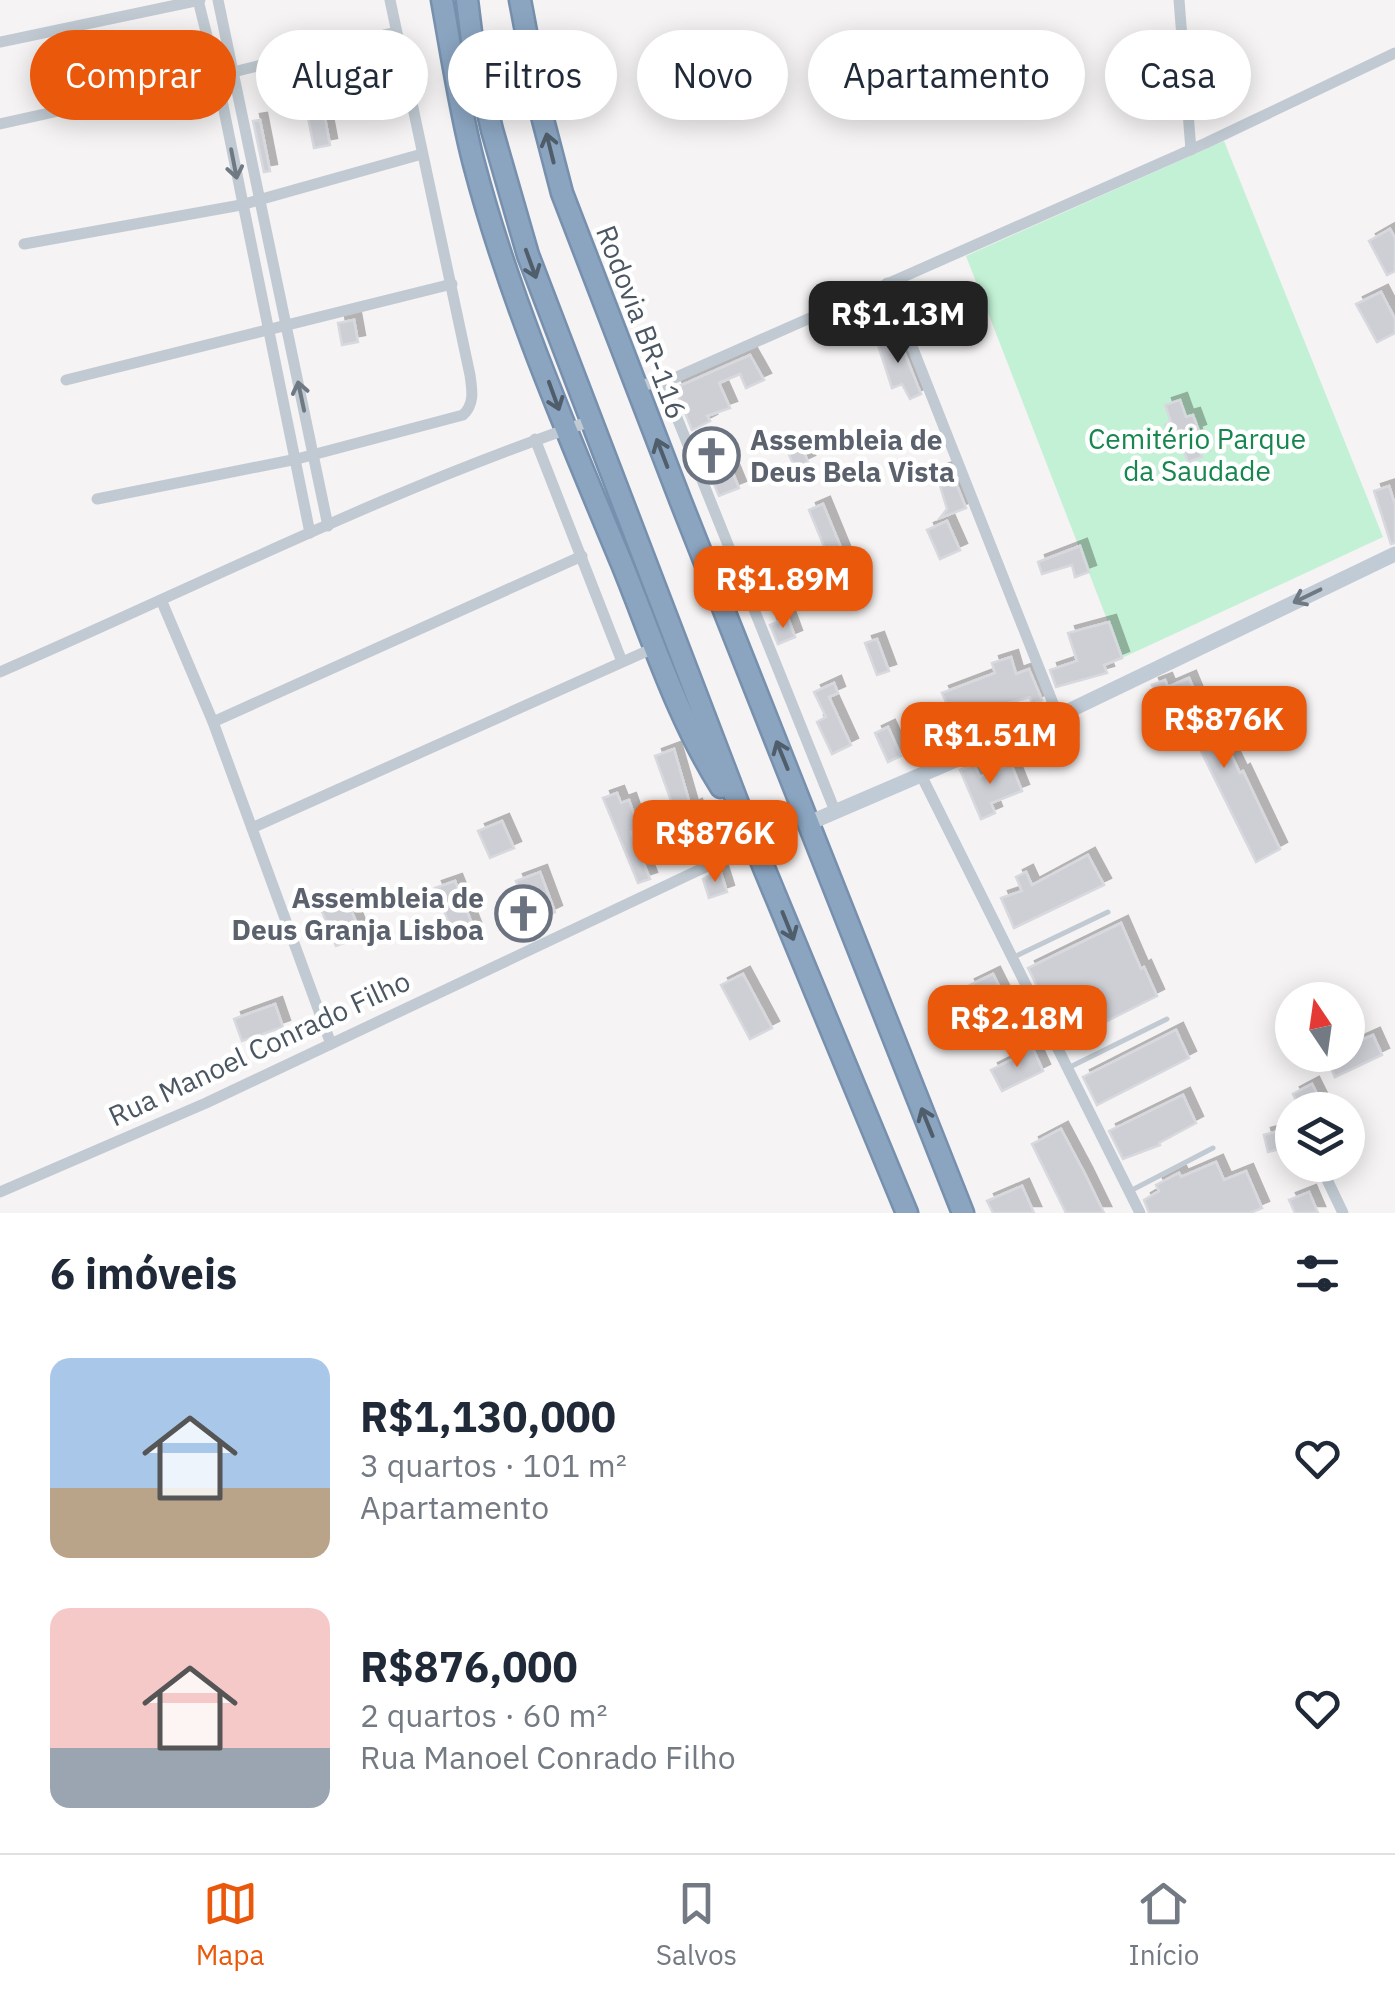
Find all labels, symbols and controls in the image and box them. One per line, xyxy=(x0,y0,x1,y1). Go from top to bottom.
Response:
chip: Comprar xyxy=(30,30,236,120)
chip: Alugar xyxy=(256,30,428,120)
chip: Filtros xyxy=(448,30,617,120)
chip: Novo xyxy=(637,30,788,120)
chip: Apartamento xyxy=(808,30,1085,120)
chip: Casa xyxy=(1105,30,1251,120)
one-way arrow xyxy=(540,133,558,165)
one-way arrow xyxy=(225,147,244,179)
street label: Rodovia BR-116 xyxy=(588,220,696,424)
one-way arrow xyxy=(523,248,541,279)
pin: R$1.13M xyxy=(806,281,990,366)
text: R$1.13M xyxy=(831,292,965,334)
one-way arrow xyxy=(546,379,564,410)
one-way arrow xyxy=(290,381,309,413)
park label: Cemitério Parque da Saudade xyxy=(1088,420,1306,489)
place label: Assembleia de Deus Bela Vista xyxy=(750,421,955,490)
church icon: Assembleia de Deus Bela Vista xyxy=(681,425,741,485)
one-way arrow xyxy=(652,438,670,469)
pin: R$1.89M xyxy=(691,546,875,631)
text: R$1.89M xyxy=(716,557,850,599)
one-way arrow xyxy=(1293,588,1323,607)
pin: R$876K xyxy=(1143,686,1305,771)
text: R$876K xyxy=(1164,697,1284,739)
pin: R$1.51M xyxy=(898,702,1082,787)
text: R$1.51M xyxy=(923,713,1057,755)
one-way arrow xyxy=(771,740,789,771)
pin: R$876K xyxy=(634,800,796,885)
text: R$876K xyxy=(655,811,775,853)
place label: Assembleia de Deus Granja Lisboa xyxy=(231,879,484,948)
church icon: Assembleia de Deus Granja Lisboa xyxy=(493,883,553,943)
one-way arrow xyxy=(781,910,799,941)
street label: Rua Manoel Conrado Filho xyxy=(102,962,416,1134)
north arrow xyxy=(1275,982,1365,1072)
map controls xyxy=(1275,982,1365,1182)
pin: R$2.18M xyxy=(925,985,1109,1070)
text: R$2.18M xyxy=(950,996,1084,1038)
button: layers xyxy=(1275,1092,1365,1182)
one-way arrow xyxy=(917,1108,935,1138)
text: 6 imóveis xyxy=(50,1246,237,1301)
icon: filters xyxy=(1290,1246,1345,1301)
text: R$1,130,000 xyxy=(360,1389,616,1444)
icon: home xyxy=(130,1398,250,1518)
icon: heart xyxy=(1290,1431,1345,1486)
text: 3 quartos · 101 m² xyxy=(360,1444,627,1486)
text: Apartamento xyxy=(360,1486,549,1528)
text: R$876,000 xyxy=(360,1639,578,1694)
icon: home xyxy=(130,1648,250,1768)
icon: heart xyxy=(1290,1681,1345,1736)
text: 2 quartos · 60 m² xyxy=(360,1694,608,1736)
text: Rua Manoel Conrado Filho xyxy=(360,1736,736,1778)
tab: Mapa xyxy=(196,1876,265,1973)
tab: Salvos xyxy=(656,1876,737,1973)
tab: Início xyxy=(1128,1876,1199,1973)

